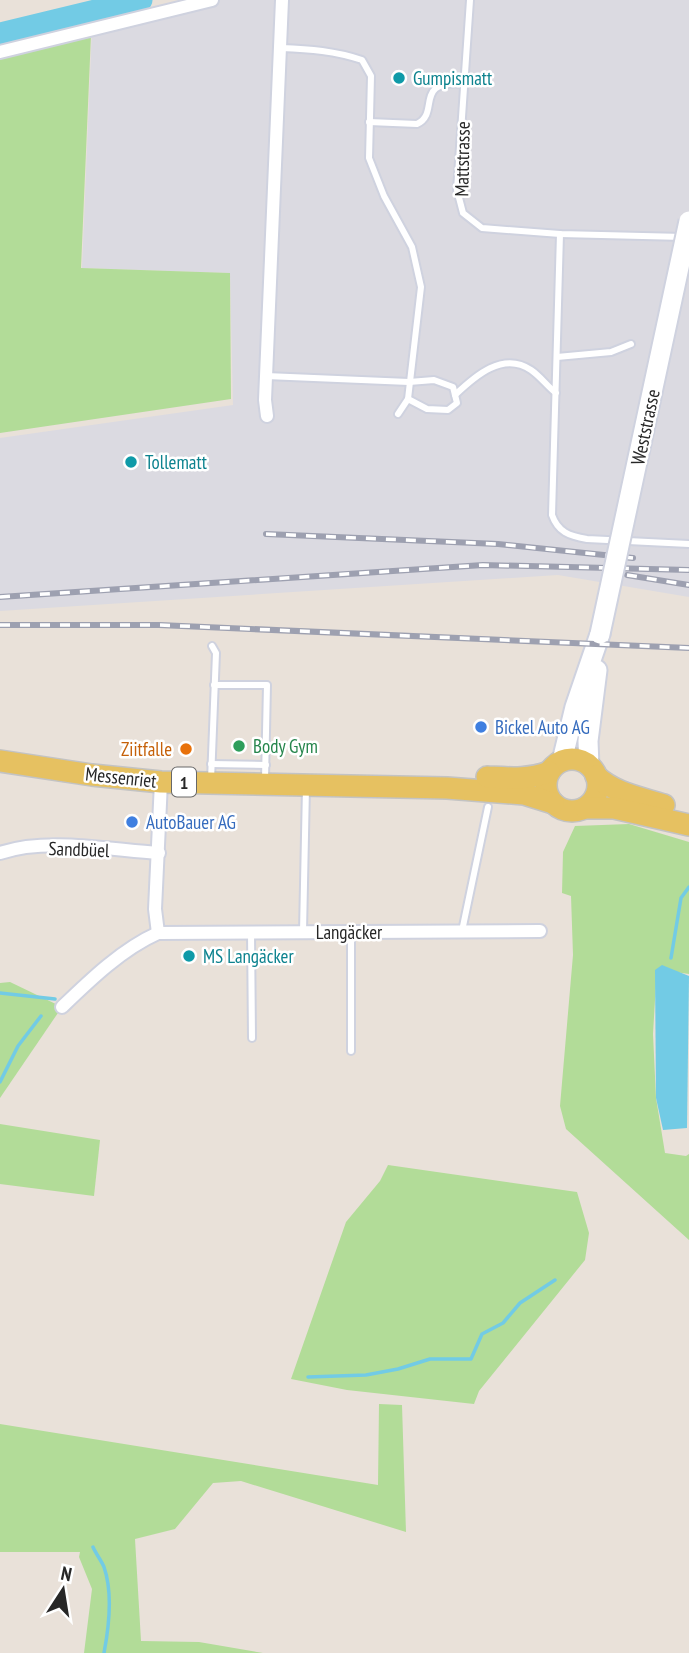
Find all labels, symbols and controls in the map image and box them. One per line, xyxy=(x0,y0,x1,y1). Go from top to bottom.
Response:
place label: Gumpismatt xyxy=(413,66,493,90)
marker: Gumpismatt xyxy=(391,70,407,86)
street label: Mattstrasse xyxy=(449,121,475,197)
street label: Weststrasse xyxy=(625,387,665,467)
place label: Tollematt xyxy=(145,450,208,474)
marker: Tollematt xyxy=(123,454,139,470)
place label: Bickel Auto AG xyxy=(495,715,590,739)
marker: Bickel Auto AG xyxy=(473,719,489,735)
place label: Body Gym xyxy=(253,734,318,758)
place label: Ziitfalle xyxy=(121,737,172,761)
marker: Body Gym xyxy=(231,738,247,754)
marker: Ziitfalle xyxy=(178,741,194,757)
street label: Messenriet xyxy=(84,761,159,793)
road number: 1 xyxy=(172,768,196,796)
place label: AutoBauer AG xyxy=(146,810,236,834)
marker: AutoBauer AG xyxy=(124,814,140,830)
street label: Sandbüel xyxy=(48,836,110,862)
street label: Langäcker xyxy=(316,920,383,944)
place label: MS Langäcker xyxy=(203,944,294,968)
marker: MS Langäcker xyxy=(181,948,197,964)
north arrow xyxy=(28,1555,98,1625)
text: N xyxy=(59,1561,74,1586)

